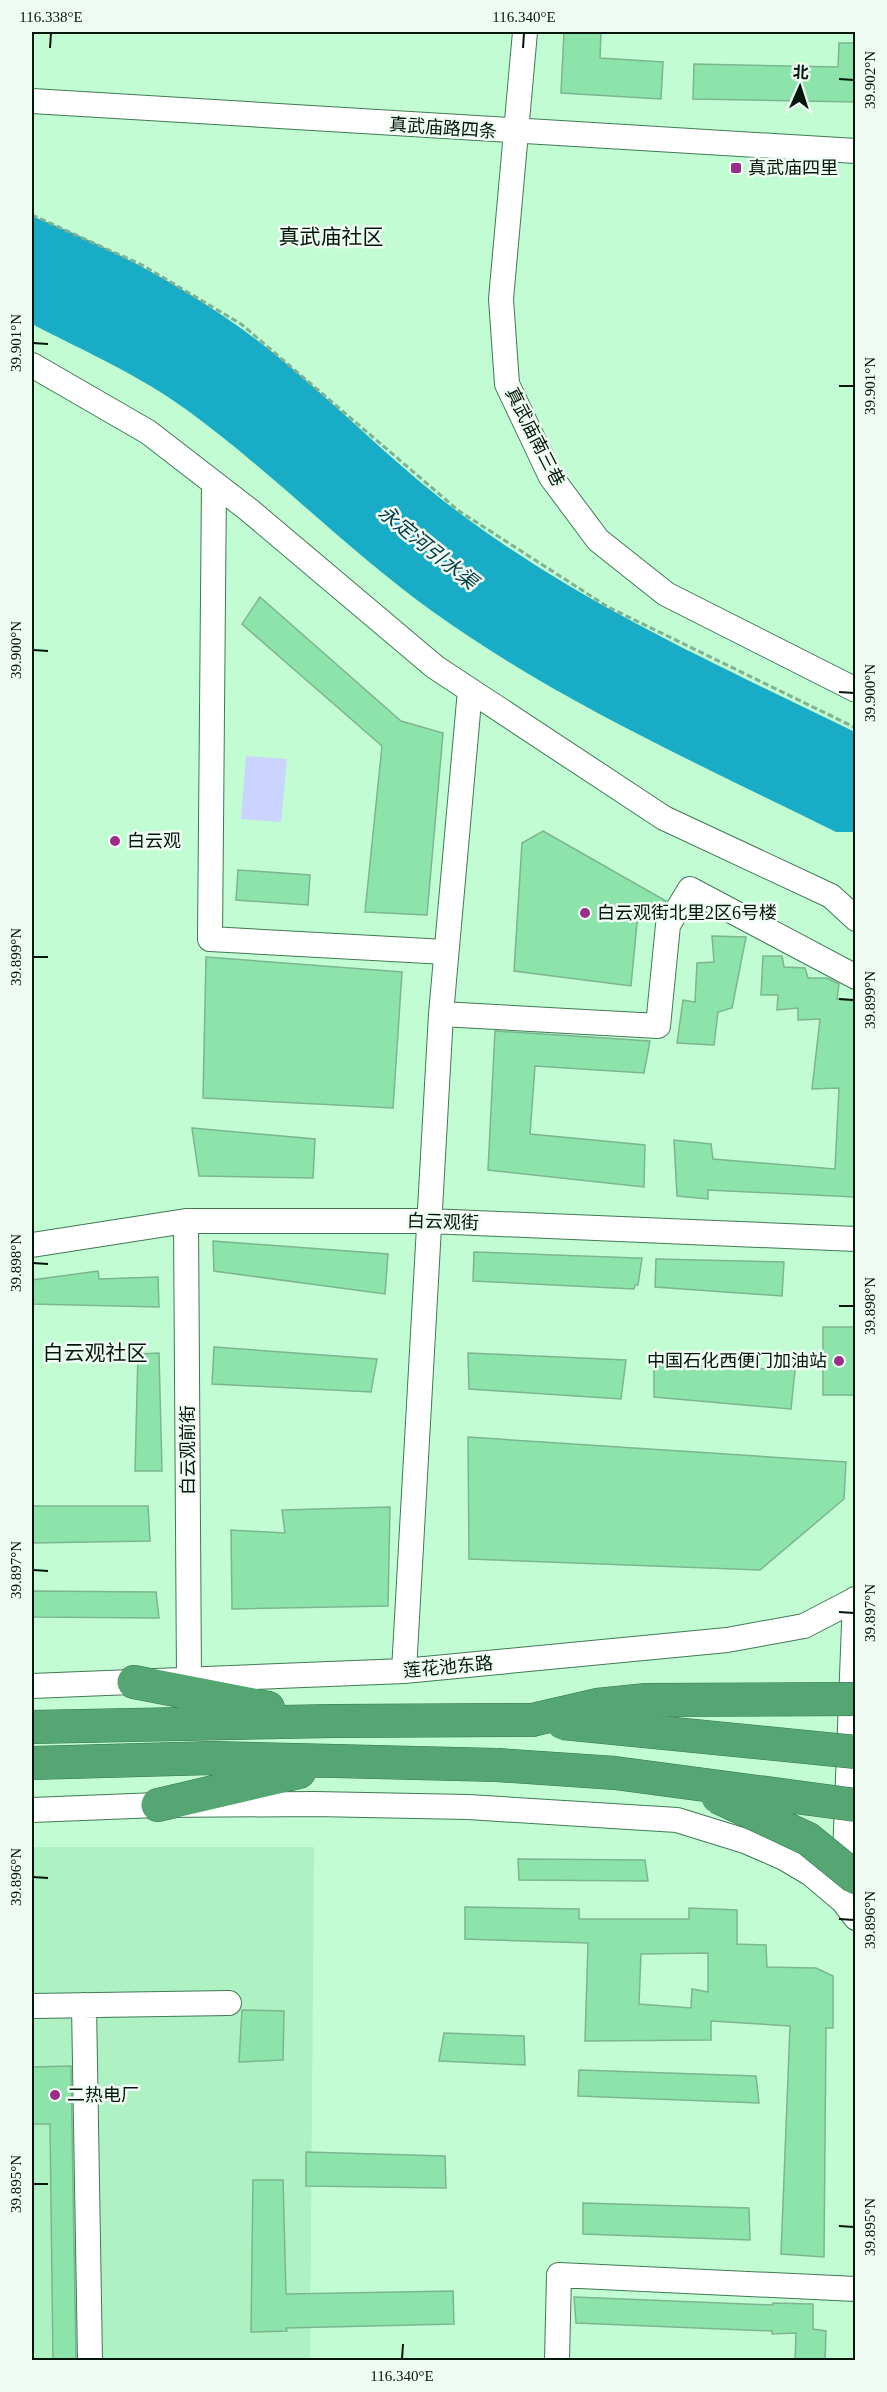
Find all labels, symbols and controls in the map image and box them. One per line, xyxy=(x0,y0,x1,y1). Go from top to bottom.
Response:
text: 116.338°E xyxy=(19,9,83,25)
text: 116.340°E xyxy=(492,9,556,25)
text: 39.902°N xyxy=(862,51,878,109)
north arrow xyxy=(770,57,830,117)
text: 北 xyxy=(792,64,809,81)
street label: 真武庙路四条 xyxy=(388,114,498,142)
place label: 真武庙四里 xyxy=(748,158,838,178)
marker: 真武庙四里 xyxy=(729,161,743,175)
district label: 真武庙社区 xyxy=(279,225,384,249)
text: 39.901°N xyxy=(8,314,24,372)
text: 39.901°N xyxy=(862,357,878,415)
street label: 真武庙南三巷 xyxy=(502,384,568,490)
water label: 永定河引水渠 xyxy=(374,501,484,595)
text: 39.900°N xyxy=(8,621,24,679)
text: 39.900°N xyxy=(862,664,878,722)
place label: 白云观 xyxy=(127,831,181,851)
marker: 白云观 xyxy=(108,834,122,848)
place label: 白云观街北里2区6号楼 xyxy=(597,903,777,923)
marker: 白云观街北里2区6号楼 xyxy=(578,906,592,920)
text: 39.899°N xyxy=(8,928,24,986)
text: 39.899°N xyxy=(862,971,878,1029)
street label: 白云观街 xyxy=(407,1211,479,1233)
text: 39.898°N xyxy=(8,1234,24,1292)
text: 39.898°N xyxy=(862,1277,878,1335)
district label: 白云观社区 xyxy=(43,1341,148,1365)
place label: 中国石化西便门加油站 xyxy=(647,1351,827,1371)
marker: 中国石化西便门加油站 xyxy=(832,1354,846,1368)
street label: 白云观前街 xyxy=(178,1405,198,1495)
text: 39.897°N xyxy=(8,1541,24,1599)
text: 39.897°N xyxy=(862,1584,878,1642)
street label: 莲花池东路 xyxy=(402,1653,494,1681)
text: 39.896°N xyxy=(8,1848,24,1906)
text: 39.896°N xyxy=(862,1891,878,1949)
place label: 二热电厂 xyxy=(67,2085,139,2105)
marker: 二热电厂 xyxy=(48,2088,62,2102)
text: 39.895°N xyxy=(8,2155,24,2213)
text: 39.895°N xyxy=(862,2198,878,2256)
text: 116.340°E xyxy=(370,2368,434,2384)

